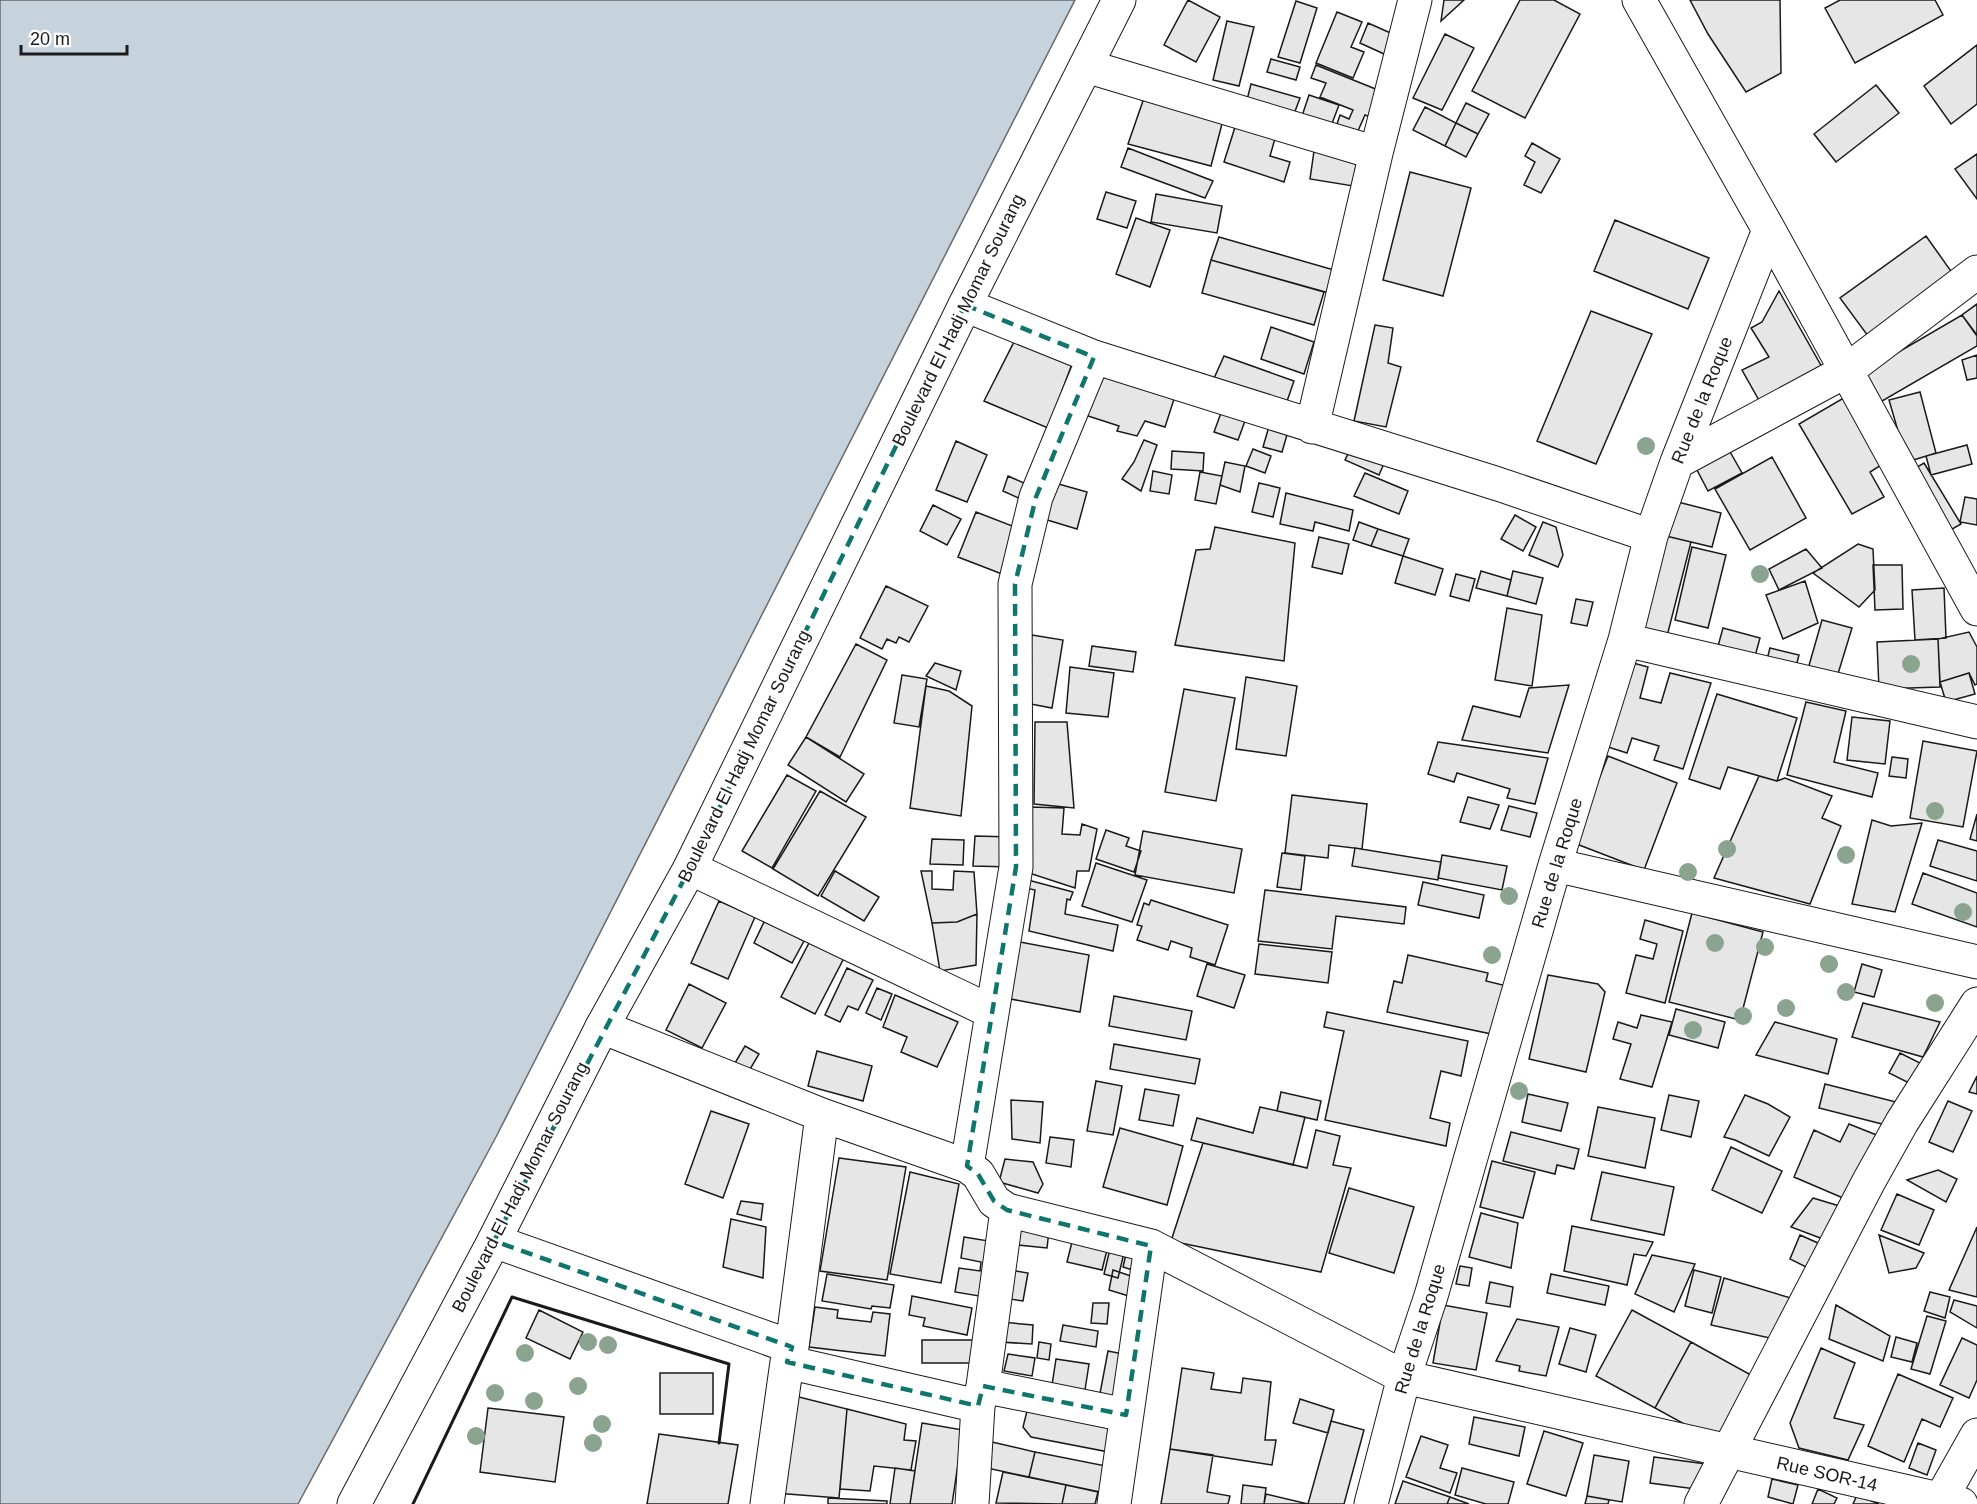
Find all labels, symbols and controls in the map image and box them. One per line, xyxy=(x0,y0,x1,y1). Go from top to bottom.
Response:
scale bar xyxy=(21,18,128,56)
text: 20 m xyxy=(30,29,70,49)
street label: Boulevard El Hadj Momar Sourang xyxy=(888,191,1028,449)
street label: Rue de la Roque xyxy=(1667,334,1737,466)
street label: Boulevard El Hadj Momar Sourang xyxy=(674,627,814,885)
street label: Rue de la Roque xyxy=(1528,795,1586,931)
street label: Boulevard El Hadj Momar Sourang xyxy=(448,1059,592,1315)
street label: Rue de la Roque xyxy=(1391,1261,1449,1397)
street label: Rue SOR-14 xyxy=(1775,1453,1879,1495)

